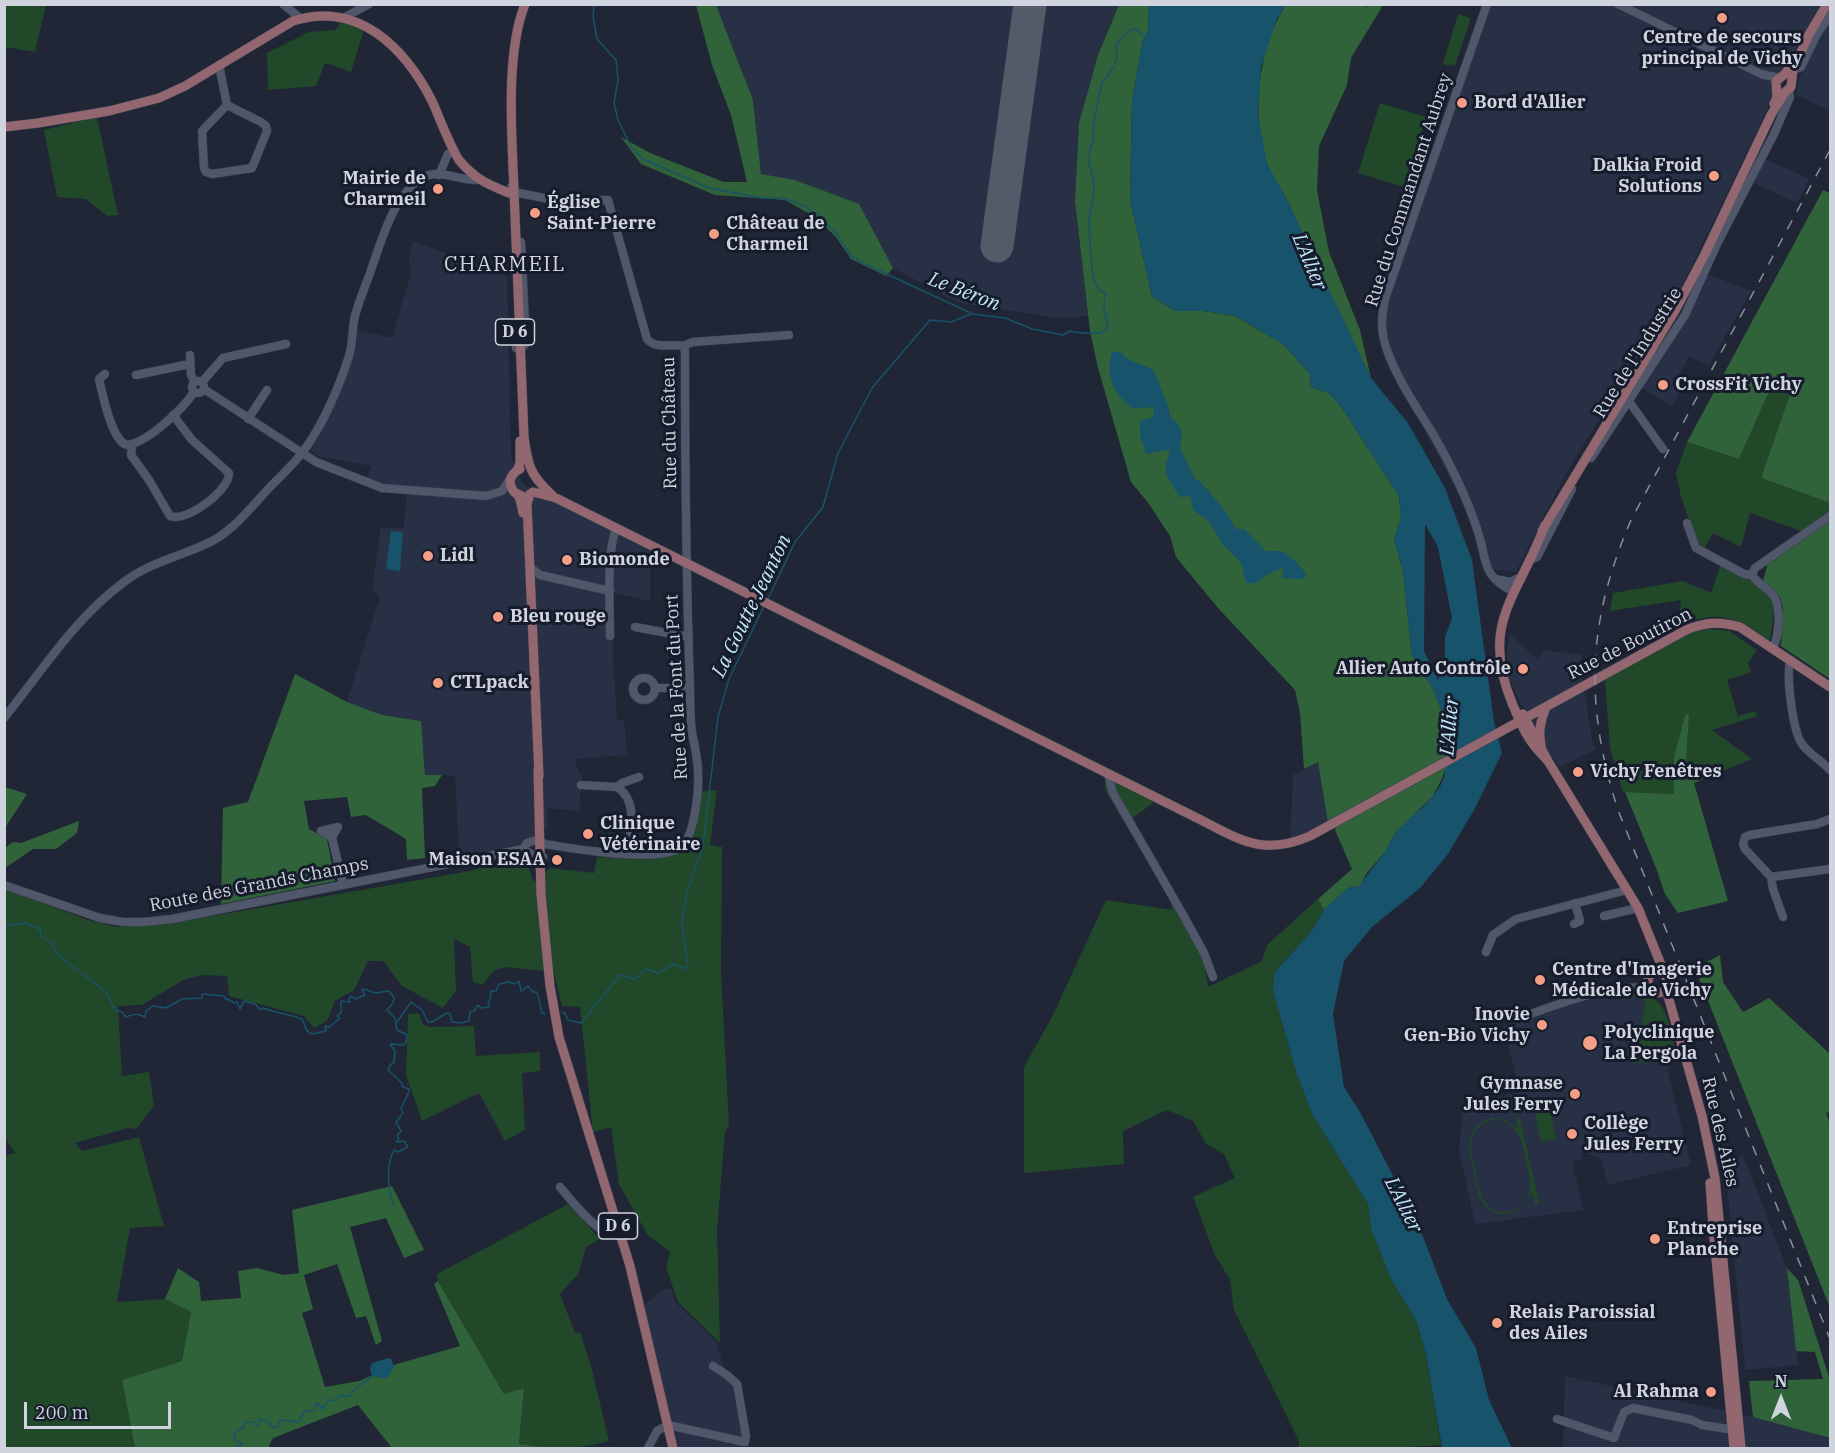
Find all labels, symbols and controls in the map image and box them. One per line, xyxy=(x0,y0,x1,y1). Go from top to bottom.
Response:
marker: Centre de secours principal de Vichy xyxy=(1715,11,1729,25)
place label: Centre de secours principal de Vichy xyxy=(1641,27,1803,70)
street label: Rue du Commandant Aubrey xyxy=(1361,70,1457,310)
place label: Bord d'Allier xyxy=(1474,92,1586,114)
marker: Bord d'Allier xyxy=(1455,96,1469,110)
place label: Dalkia Froid Solutions xyxy=(1593,155,1702,198)
place label: Mairie de Charmeil xyxy=(343,168,426,210)
marker: Dalkia Froid Solutions xyxy=(1707,169,1721,183)
marker: Mairie de Charmeil xyxy=(431,182,445,196)
place label: Église Saint-Pierre xyxy=(547,192,656,234)
marker: Église Saint-Pierre xyxy=(528,206,542,220)
place label: Château de Charmeil xyxy=(726,213,825,256)
marker: Château de Charmeil xyxy=(707,227,721,241)
water label: L'Allier xyxy=(1286,230,1332,294)
district label: CHARMEIL xyxy=(444,252,566,278)
water label: Le Béron xyxy=(925,267,1003,317)
street label: Rue de l'Industrie xyxy=(1589,284,1687,422)
road number: D 6 xyxy=(496,319,534,345)
street label: Rue du Château xyxy=(658,356,682,490)
place label: CrossFit Vichy xyxy=(1675,374,1802,396)
marker: CrossFit Vichy xyxy=(1656,378,1670,392)
water label: La Goutte Jeanton xyxy=(707,531,797,681)
place label: Lidl xyxy=(440,545,474,567)
marker: Lidl xyxy=(421,549,435,563)
place label: Biomonde xyxy=(579,549,670,571)
marker: Biomonde xyxy=(560,553,574,567)
street label: Rue de la Font du Port xyxy=(661,594,693,780)
street label: Rue de Boutiron xyxy=(1564,603,1696,685)
place label: Bleu rouge xyxy=(510,606,606,628)
marker: Bleu rouge xyxy=(491,610,505,624)
place label: Allier Auto Contrôle xyxy=(1336,658,1511,680)
marker: Allier Auto Contrôle xyxy=(1516,662,1530,676)
place label: CTLpack xyxy=(450,672,529,694)
marker: CTLpack xyxy=(431,676,445,690)
water label: L'Allier xyxy=(1435,696,1465,756)
place label: Vichy Fenêtres xyxy=(1590,761,1722,783)
marker: Vichy Fenêtres xyxy=(1571,765,1585,779)
place label: Clinique Vétérinaire xyxy=(600,813,701,856)
marker: Clinique Vétérinaire xyxy=(581,827,595,841)
place label: Maison ESAA xyxy=(429,849,545,871)
street label: Route des Grands Champs xyxy=(148,853,370,917)
marker: Maison ESAA xyxy=(550,853,564,867)
place label: Centre d'Imagerie Médicale de Vichy xyxy=(1552,959,1712,1002)
marker: Centre d'Imagerie Médicale de Vichy xyxy=(1533,973,1547,987)
place label: Inovie Gen-Bio Vichy xyxy=(1404,1004,1530,1046)
marker: Inovie Gen-Bio Vichy xyxy=(1535,1018,1549,1032)
place label: Polyclinique La Pergola xyxy=(1604,1022,1715,1064)
marker: Polyclinique La Pergola xyxy=(1581,1034,1599,1052)
place label: Gymnase Jules Ferry xyxy=(1463,1073,1563,1116)
street label: Rue des Ailes xyxy=(1697,1075,1743,1189)
marker: Gymnase Jules Ferry xyxy=(1568,1087,1582,1101)
place label: Collège Jules Ferry xyxy=(1584,1113,1684,1156)
marker: Collège Jules Ferry xyxy=(1565,1127,1579,1141)
water label: L'Allier xyxy=(1379,1173,1427,1237)
road number: D 6 xyxy=(598,1213,638,1239)
place label: Entreprise Planche xyxy=(1667,1218,1762,1260)
marker: Entreprise Planche xyxy=(1648,1232,1662,1246)
place label: Relais Paroissial des Ailes xyxy=(1509,1302,1655,1344)
marker: Relais Paroissial des Ailes xyxy=(1490,1316,1504,1330)
north arrow xyxy=(1751,1369,1811,1429)
text: N xyxy=(1775,1371,1787,1391)
place label: Al Rahma xyxy=(1613,1381,1699,1403)
marker: Al Rahma xyxy=(1704,1385,1718,1399)
scale bar xyxy=(27,1390,174,1428)
text: 200 m xyxy=(35,1401,89,1424)

